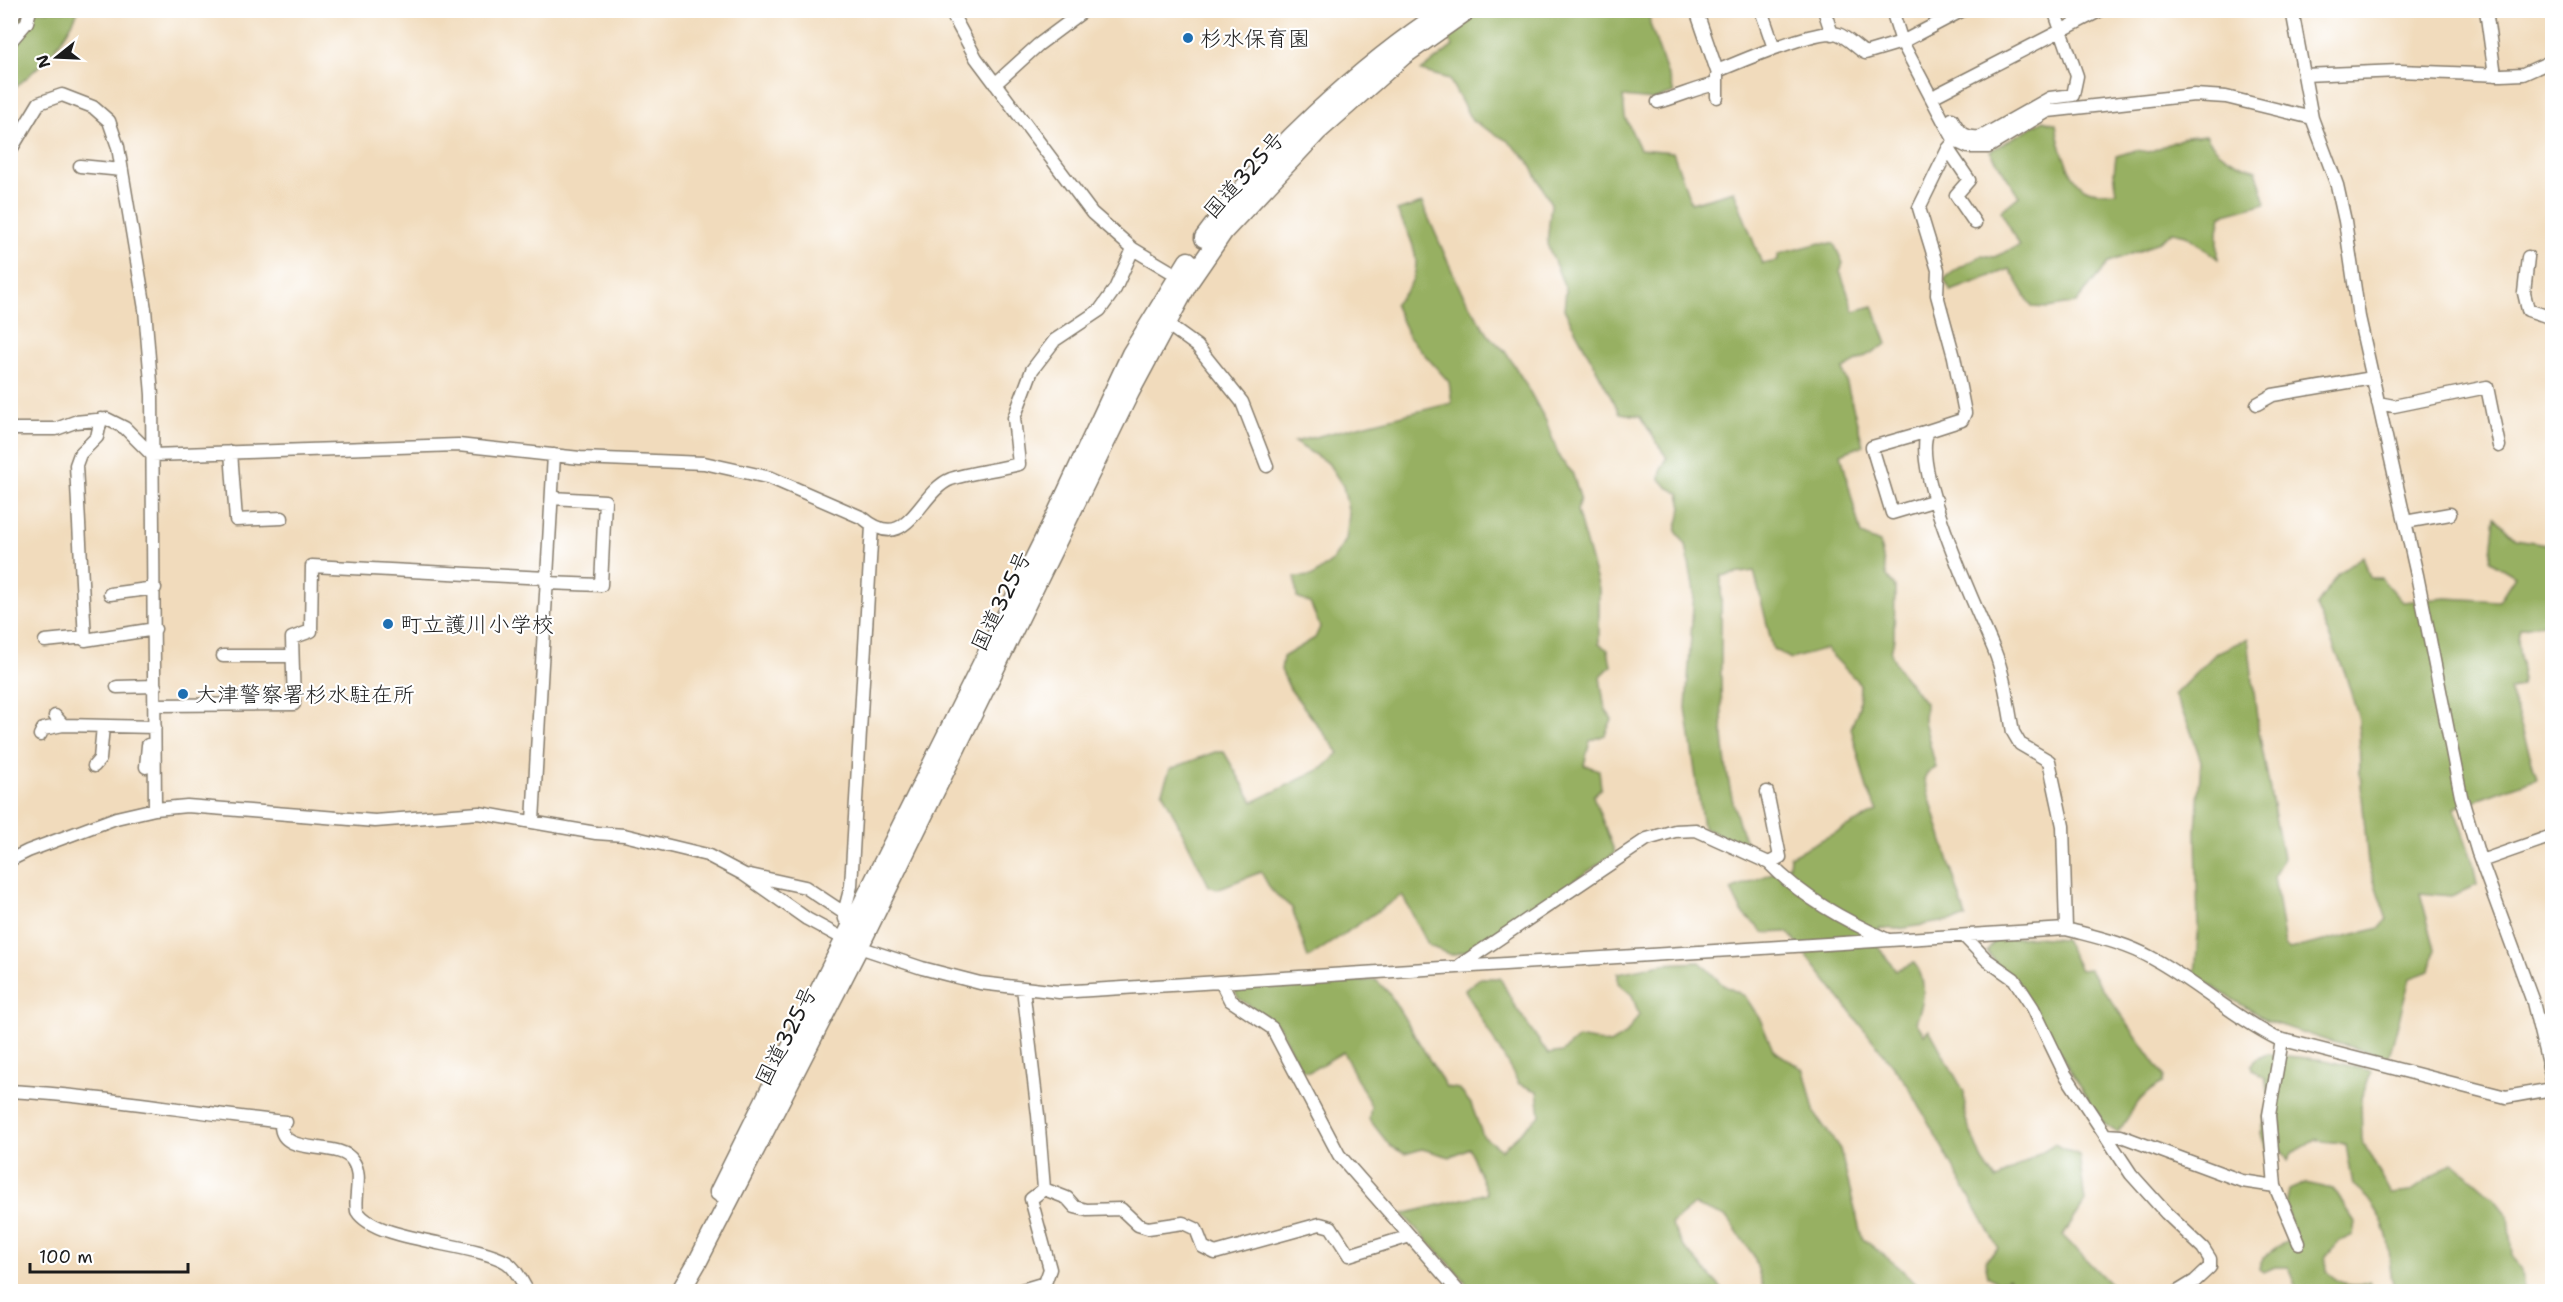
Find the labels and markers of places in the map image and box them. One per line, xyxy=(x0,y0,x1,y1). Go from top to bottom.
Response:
place label: 杉水保育園 xyxy=(1200,24,1310,53)
marker: 杉水保育園 xyxy=(1181,31,1195,45)
place label: 町立護川小学校 xyxy=(400,610,554,639)
marker: 町立護川小学校 xyxy=(381,617,395,631)
place label: 大津警察署杉水駐在所 xyxy=(195,680,415,709)
marker: 大津警察署杉水駐在所 xyxy=(176,687,190,701)

